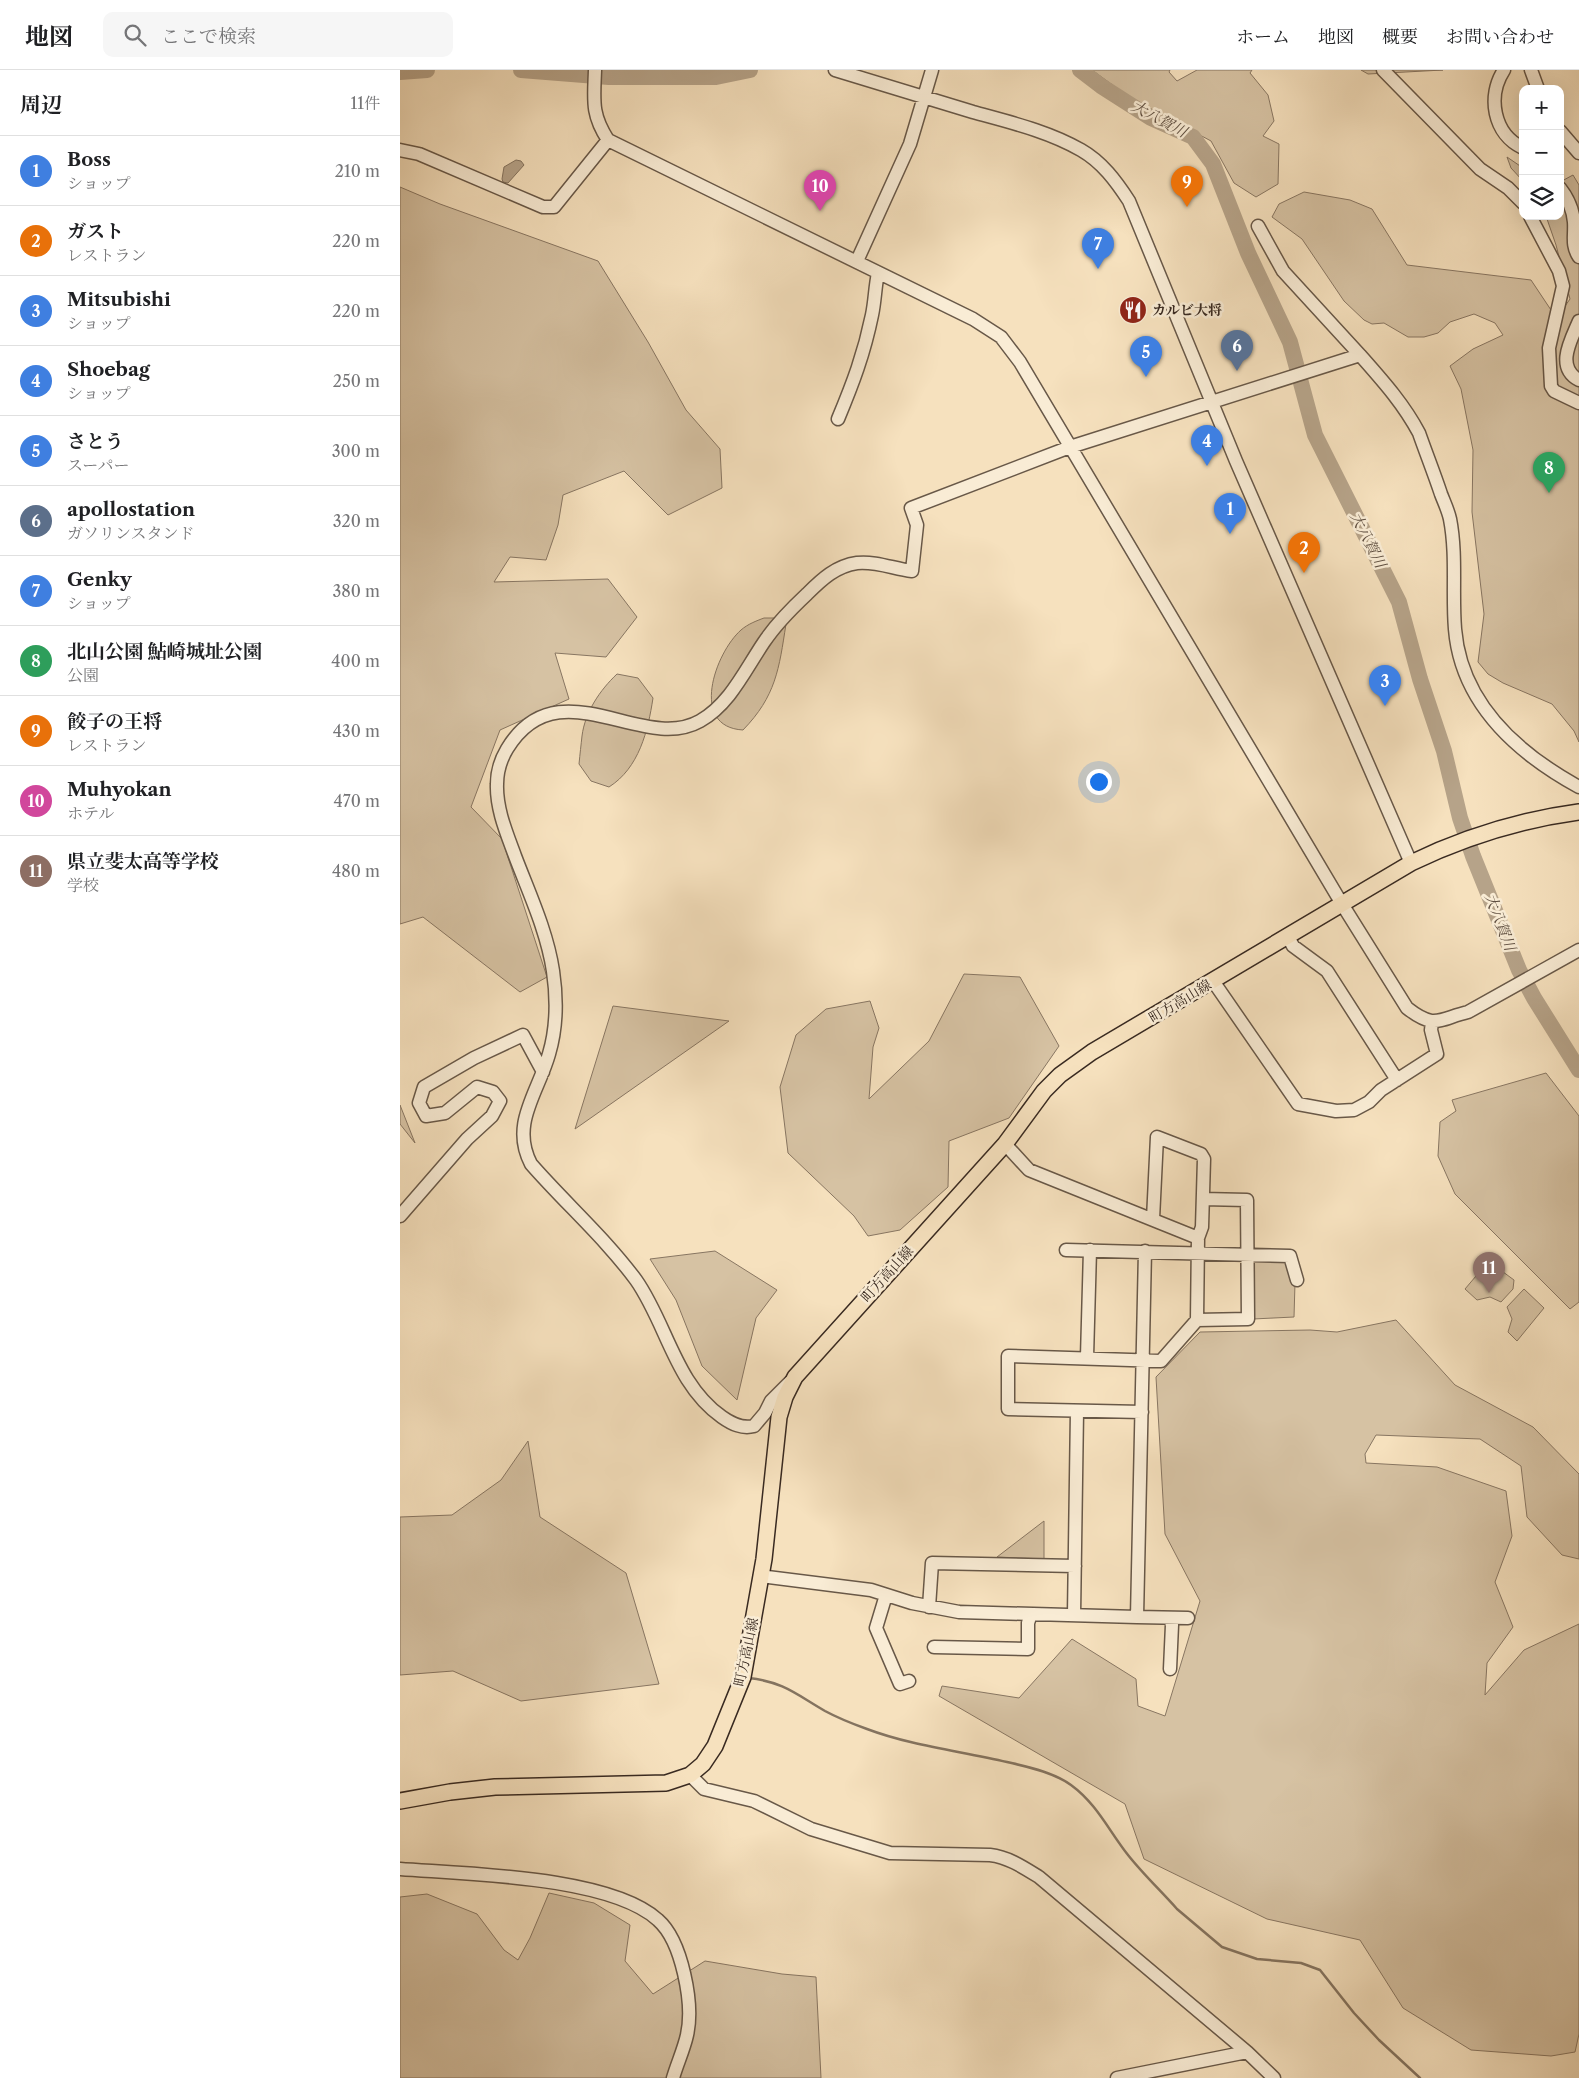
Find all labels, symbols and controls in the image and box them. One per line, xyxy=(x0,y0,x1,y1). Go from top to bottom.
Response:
search box xyxy=(103,12,453,57)
icon: search xyxy=(121,21,149,49)
text: 地図 xyxy=(25,22,73,51)
text: ここで検索 xyxy=(161,25,256,48)
text: ホーム xyxy=(1236,26,1290,48)
text: 地図 xyxy=(1318,26,1354,48)
text: 概要 xyxy=(1382,26,1418,48)
text: お問い合わせ xyxy=(1446,26,1554,48)
map controls xyxy=(1519,85,1564,220)
button: + xyxy=(1519,85,1564,130)
text: 周辺 xyxy=(20,92,62,117)
text: 11件 xyxy=(351,93,380,113)
water label: 大八賀川 xyxy=(1128,96,1192,142)
button: − xyxy=(1519,130,1564,175)
text: Boss xyxy=(67,148,111,171)
text: 1 xyxy=(32,161,40,181)
text: 210 m xyxy=(335,161,380,181)
pin: 9 xyxy=(1171,166,1203,207)
pin: 10 xyxy=(804,170,836,211)
text: ショップ xyxy=(67,173,131,193)
button: layers xyxy=(1519,175,1564,220)
text: ガスト xyxy=(67,220,124,243)
pin: 7 xyxy=(1082,228,1114,269)
text: 2 xyxy=(31,231,41,251)
text: 220 m xyxy=(332,231,380,251)
text: レストラン xyxy=(67,245,147,265)
text: Mitsubishi xyxy=(67,288,171,311)
restaurant icon: カルビ大将 xyxy=(1118,295,1148,325)
text: 3 xyxy=(31,301,41,321)
text: 220 m xyxy=(332,301,380,321)
place label: カルビ大将 xyxy=(1152,301,1222,319)
text: ショップ xyxy=(67,313,131,333)
pin: 6 xyxy=(1221,330,1253,371)
pin: 5 xyxy=(1130,336,1162,377)
text: Shoebag xyxy=(67,358,150,381)
text: 4 xyxy=(31,371,41,391)
text: 250 m xyxy=(333,371,380,391)
text: ショップ xyxy=(67,383,131,403)
pin: 4 xyxy=(1191,425,1223,466)
text: さとう xyxy=(67,430,124,453)
text: 5 xyxy=(32,441,40,461)
text: 300 m xyxy=(332,441,380,461)
pin: 8 xyxy=(1533,452,1565,493)
text: スーパー xyxy=(67,455,129,475)
pin: 1 xyxy=(1214,493,1246,534)
text: apollostation xyxy=(67,498,195,521)
water label: 大八賀川 xyxy=(1346,509,1391,573)
text: 6 xyxy=(31,511,41,531)
text: 320 m xyxy=(333,511,380,531)
text: ガソリンスタンド xyxy=(67,523,195,543)
pin: 2 xyxy=(1288,532,1320,573)
text: Genky xyxy=(67,568,132,591)
text: 7 xyxy=(32,581,40,601)
text: 380 m xyxy=(332,581,380,601)
text: ショップ xyxy=(67,593,131,613)
text: 北山公園 鮎崎城址公園 xyxy=(67,640,262,663)
text: 8 xyxy=(31,651,41,671)
text: 400 m xyxy=(331,651,380,671)
text: 公園 xyxy=(67,665,99,685)
pin: 3 xyxy=(1369,665,1401,706)
text: 餃子の王将 xyxy=(67,710,162,733)
text: 9 xyxy=(31,721,41,741)
text: 430 m xyxy=(333,721,380,741)
text: レストラン xyxy=(67,735,147,755)
your location xyxy=(1086,769,1112,795)
text: Muhyokan xyxy=(67,778,172,801)
text: 10 xyxy=(27,791,45,811)
text: 470 m xyxy=(334,791,380,811)
text: ホテル xyxy=(67,803,114,823)
text: 県立斐太高等学校 xyxy=(67,850,219,873)
text: 11 xyxy=(29,861,43,881)
text: 480 m xyxy=(332,861,380,881)
text: 学校 xyxy=(67,875,99,895)
water label: 大八賀川 xyxy=(1481,890,1521,955)
street label: 町方高山線 xyxy=(1145,975,1215,1027)
street label: 町方高山線 xyxy=(857,1242,917,1306)
pin: 11 xyxy=(1473,1252,1505,1293)
street label: 町方高山線 xyxy=(730,1616,762,1688)

